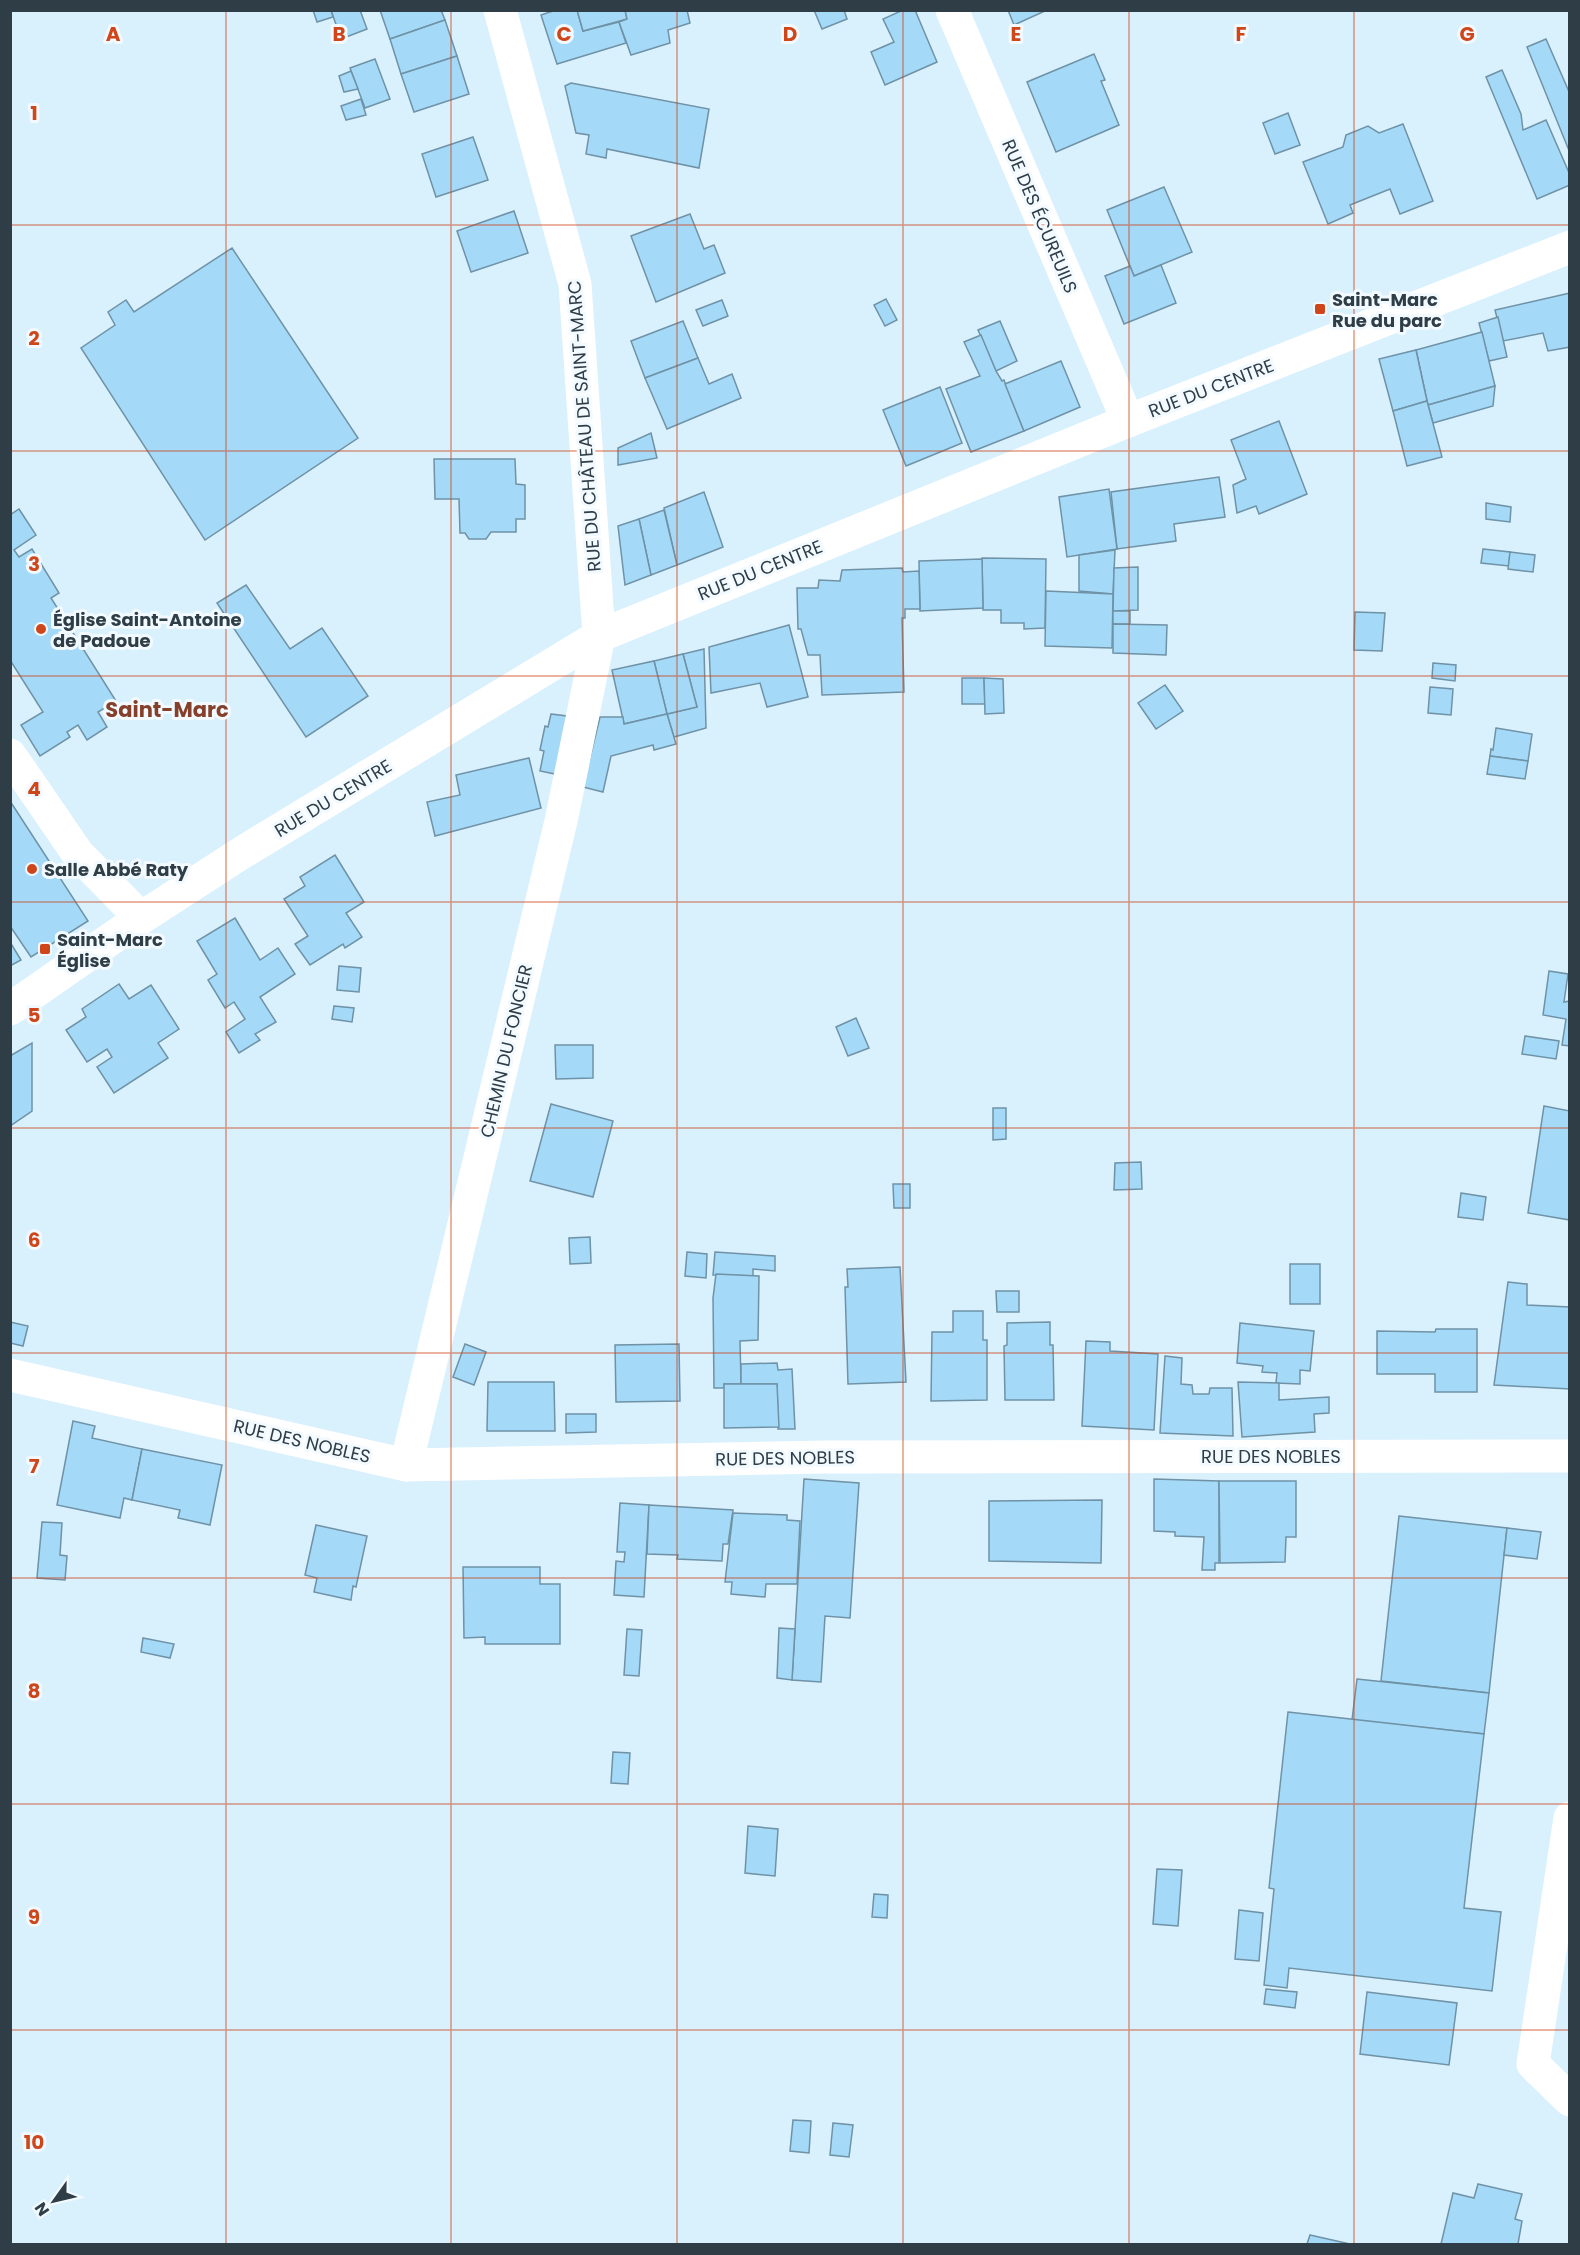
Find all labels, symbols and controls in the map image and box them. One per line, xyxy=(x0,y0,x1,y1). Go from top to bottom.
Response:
text: A xyxy=(106,20,121,48)
text: B xyxy=(332,20,346,48)
text: C xyxy=(556,20,572,48)
text: D xyxy=(783,20,797,48)
text: E xyxy=(1011,20,1021,48)
text: F xyxy=(1236,20,1247,48)
text: G xyxy=(1459,20,1475,48)
text: 1 xyxy=(30,99,38,127)
street label: RUE DES ÉCUREUILS xyxy=(996,135,1084,297)
street label: RUE DU CHÂTEAU DE SAINT-MARC xyxy=(561,279,607,573)
place label: Saint-Marc Rue du parc xyxy=(1332,287,1442,333)
marker: Saint-Marc Rue du parc xyxy=(1313,302,1327,316)
text: 2 xyxy=(28,324,40,352)
street label: RUE DU CENTRE xyxy=(1145,353,1277,423)
street label: RUE DU CENTRE xyxy=(694,534,826,606)
text: 3 xyxy=(28,550,40,578)
place label: Église Saint-Antoine de Padoue xyxy=(53,607,242,653)
marker: Église Saint-Antoine de Padoue xyxy=(34,622,48,636)
district label: Saint-Marc xyxy=(105,695,229,724)
street label: RUE DU CENTRE xyxy=(270,753,396,843)
text: 4 xyxy=(27,775,41,803)
place label: Salle Abbé Raty xyxy=(44,857,189,882)
marker: Salle Abbé Raty xyxy=(25,862,39,876)
place label: Saint-Marc Église xyxy=(57,927,163,973)
marker: Saint-Marc Église xyxy=(38,942,52,956)
street label: CHEMIN DU FONCIER xyxy=(474,962,538,1140)
text: 5 xyxy=(28,1001,41,1029)
text: 6 xyxy=(28,1226,40,1254)
street label: RUE DES NOBLES xyxy=(231,1413,373,1469)
street label: RUE DES NOBLES xyxy=(715,1444,855,1472)
street label: RUE DES NOBLES xyxy=(1201,1444,1341,1469)
text: 7 xyxy=(29,1452,40,1480)
text: 8 xyxy=(28,1677,40,1705)
text: 9 xyxy=(28,1903,40,1931)
text: 10 xyxy=(24,2128,44,2156)
north arrow xyxy=(24,2171,84,2231)
text: N xyxy=(29,2198,55,2221)

